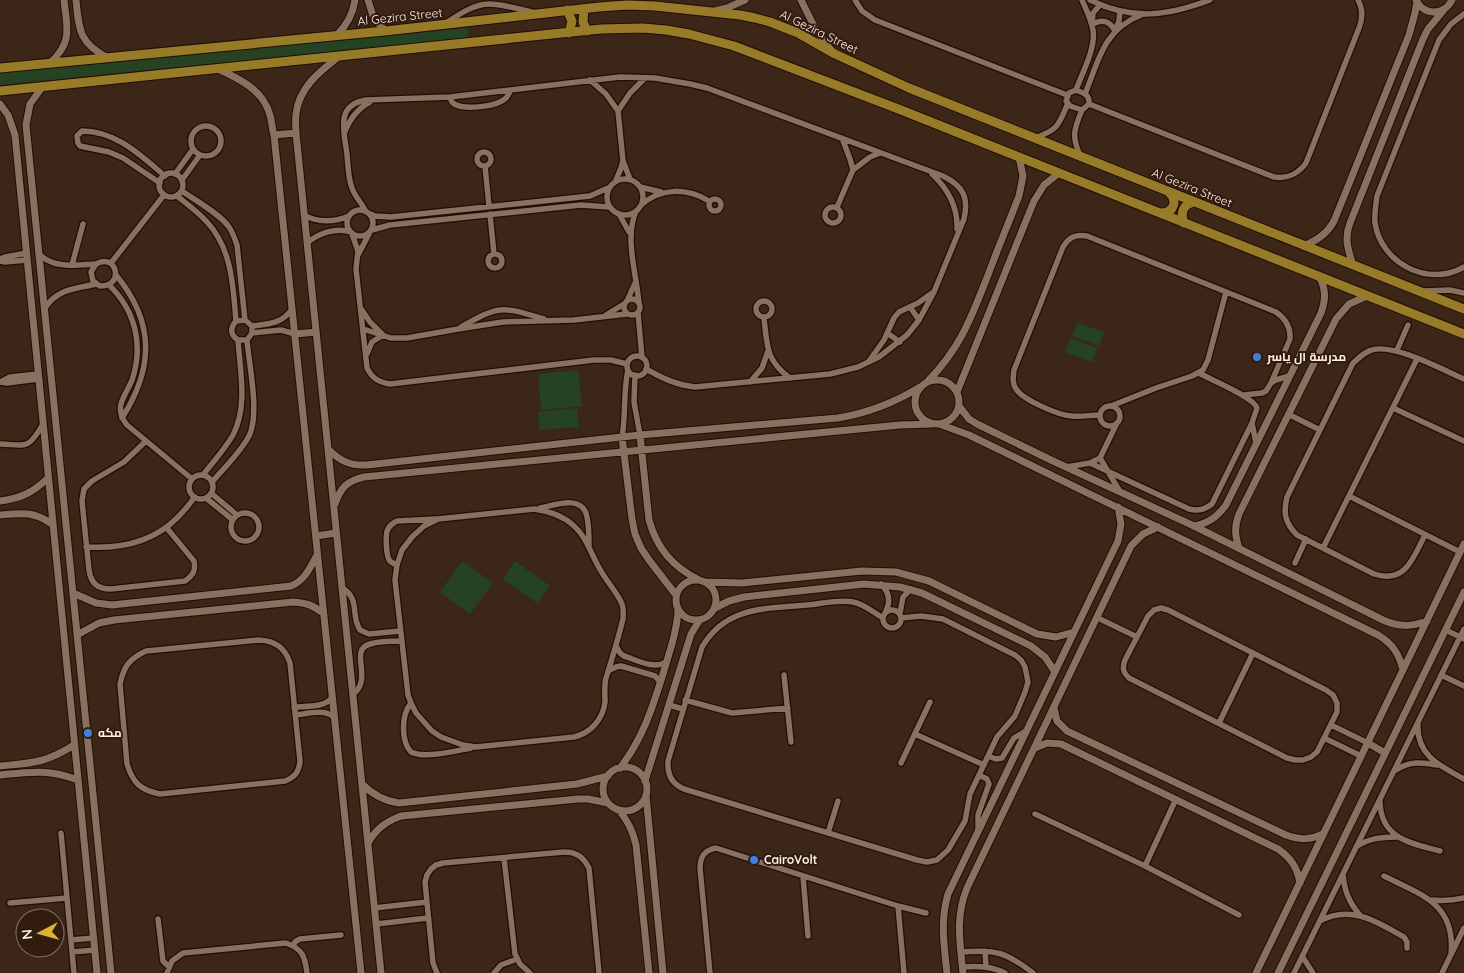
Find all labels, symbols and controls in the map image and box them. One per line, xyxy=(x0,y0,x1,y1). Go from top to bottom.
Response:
street label: Al Gezira Street xyxy=(357,5,443,28)
street label: Al Gezira Street xyxy=(778,6,861,57)
street label: Al Gezira Street xyxy=(1150,165,1234,210)
place label: مدرسة ال ياسر xyxy=(1266,349,1346,365)
marker: مدرسة ال ياسر xyxy=(1251,351,1263,363)
place label: مكه xyxy=(98,725,122,740)
marker: مكه xyxy=(82,727,94,739)
place label: CairoVolt xyxy=(764,852,818,867)
marker: CairoVolt xyxy=(748,854,760,866)
north arrow xyxy=(15,908,65,958)
text: N xyxy=(18,928,37,940)

